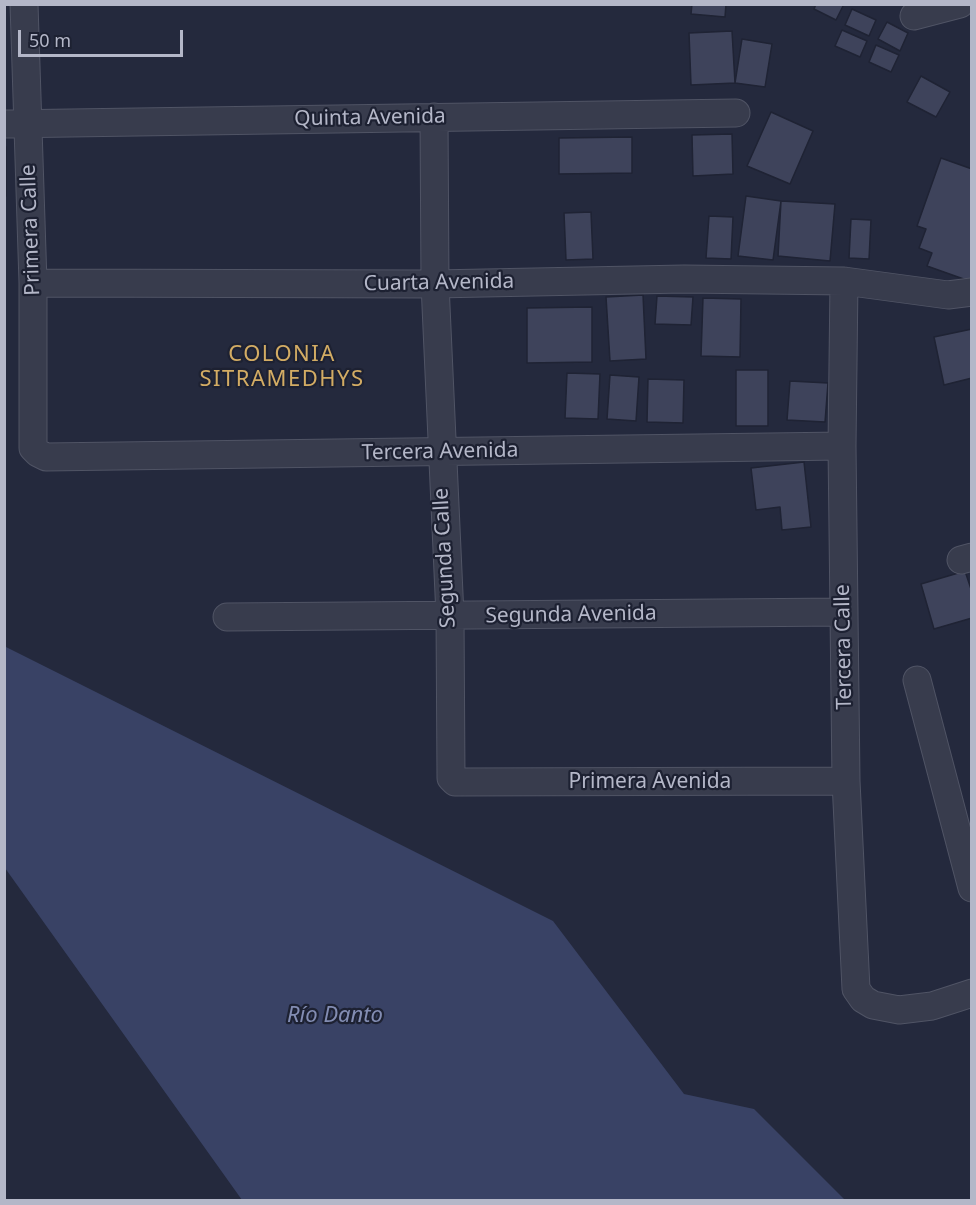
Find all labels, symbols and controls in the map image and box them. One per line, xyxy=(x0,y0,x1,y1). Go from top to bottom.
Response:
scale bar xyxy=(21,18,186,56)
text: 50 m xyxy=(29,28,71,52)
street label: Quinta Avenida xyxy=(294,104,446,132)
street label: Primera Calle xyxy=(16,164,46,296)
street label: Cuarta Avenida xyxy=(364,269,514,297)
district label: COLONIA SITRAMEDHYS xyxy=(199,342,365,394)
street label: Tercera Avenida xyxy=(361,438,519,466)
street label: Segunda Calle xyxy=(429,487,461,629)
street label: Tercera Calle xyxy=(830,584,858,710)
street label: Segunda Avenida xyxy=(485,601,657,629)
street label: Primera Avenida xyxy=(569,769,731,795)
water label: Río Danto xyxy=(287,1003,383,1029)

